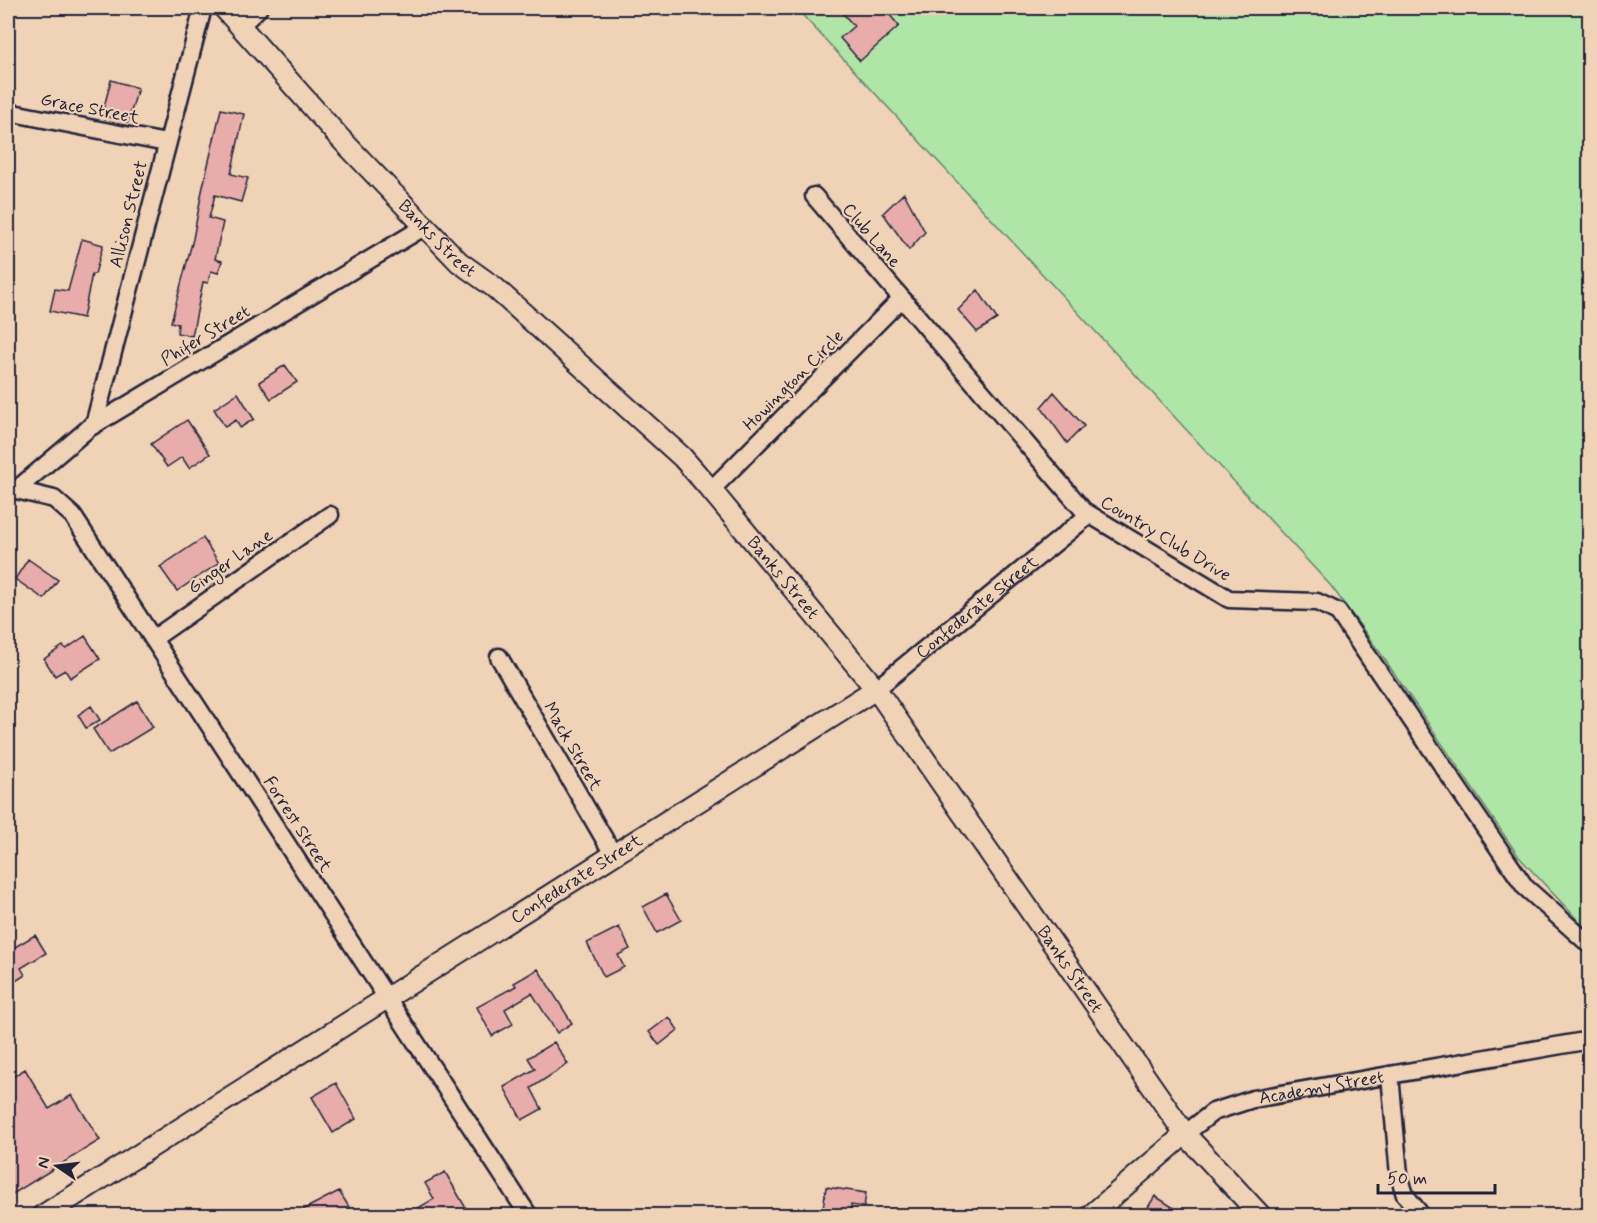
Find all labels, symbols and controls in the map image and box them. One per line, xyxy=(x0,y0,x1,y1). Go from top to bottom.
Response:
street label: Grace Street xyxy=(38,88,142,130)
street label: Allison Street xyxy=(104,158,154,270)
street label: Banks Street xyxy=(392,195,481,283)
street label: Club Lane xyxy=(836,198,906,273)
street label: Phifer Street xyxy=(156,300,255,372)
street label: Howington Circle xyxy=(738,325,849,436)
street label: Country Club Drive xyxy=(1096,490,1235,587)
street label: Ginger Lane xyxy=(183,524,278,601)
street label: Banks Street xyxy=(741,531,824,625)
street label: Confederate Street xyxy=(911,550,1044,665)
street label: Mack Street xyxy=(537,698,607,796)
street label: Forrest Street xyxy=(257,772,337,878)
street label: Confederate Street xyxy=(506,828,648,930)
street label: Banks Street xyxy=(1031,921,1108,1018)
street label: Academy Street xyxy=(1257,1065,1386,1111)
north arrow xyxy=(27,1136,87,1196)
text: N xyxy=(32,1155,55,1170)
scale bar xyxy=(1378,1157,1495,1195)
text: 50 m xyxy=(1387,1167,1427,1191)

